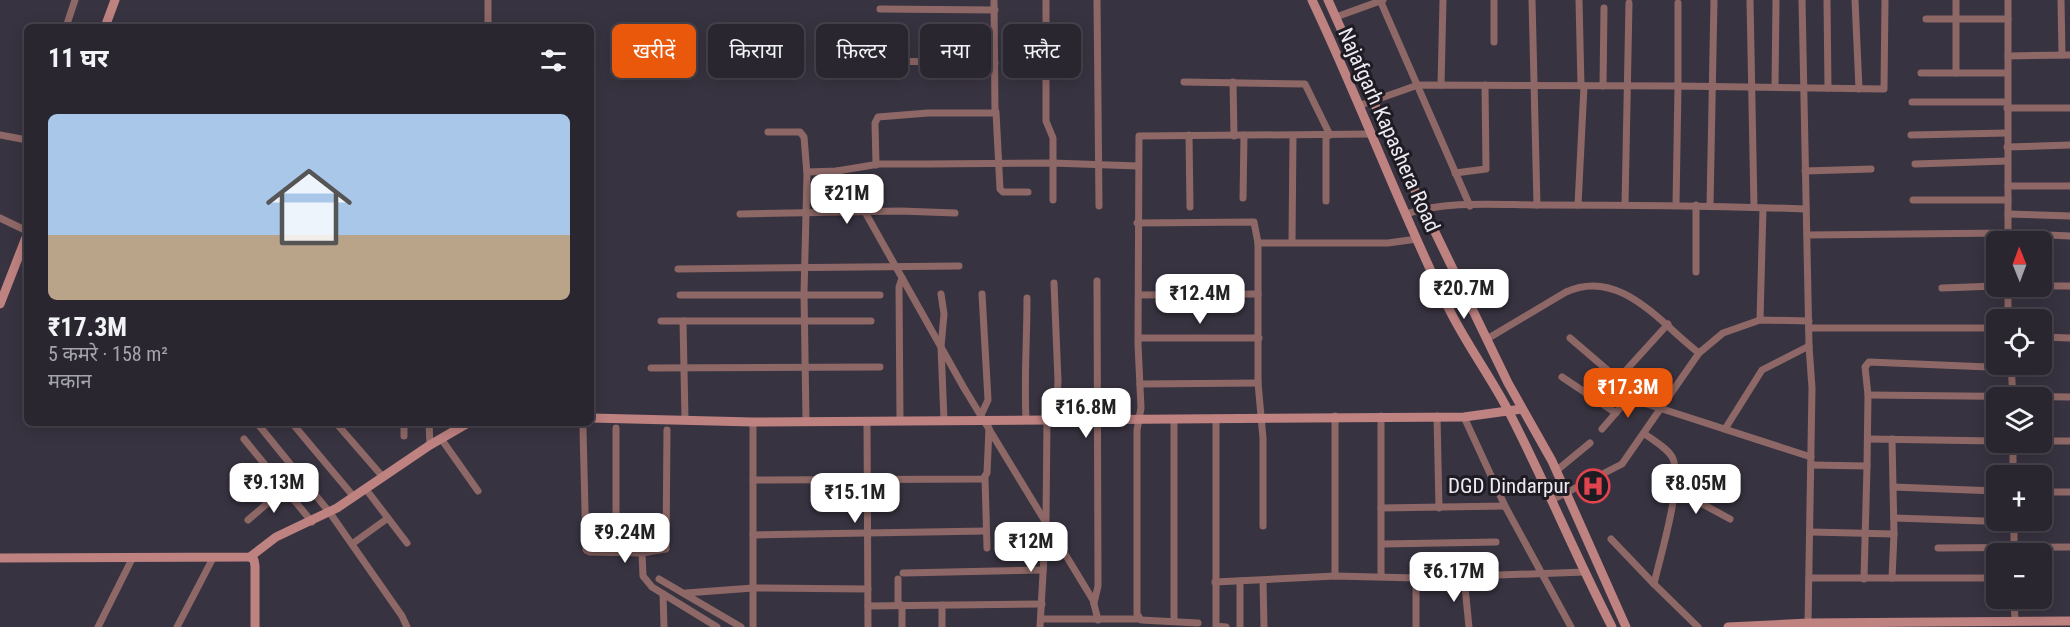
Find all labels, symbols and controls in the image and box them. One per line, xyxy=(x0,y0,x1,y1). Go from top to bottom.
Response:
chip: खरीदें xyxy=(612,24,696,78)
chip: किराया xyxy=(708,24,804,78)
chip: फ़िल्टर xyxy=(816,24,908,78)
chip: नया xyxy=(920,24,991,78)
chip: फ़्लैट xyxy=(1003,24,1081,78)
street label: Najafgarh Kapashera Road xyxy=(1333,24,1445,236)
text: 11 घर xyxy=(48,43,109,73)
icon: filters xyxy=(537,44,570,77)
icon: home xyxy=(255,153,363,261)
pin: ₹21M xyxy=(811,174,883,225)
text: ₹21M xyxy=(825,181,869,205)
north arrow xyxy=(1986,231,2052,297)
map controls xyxy=(1986,231,2052,609)
pin: ₹20.7M xyxy=(1415,269,1513,320)
pin: ₹12.4M xyxy=(1151,274,1249,325)
text: ₹20.7M xyxy=(1434,276,1494,300)
text: ₹12.4M xyxy=(1170,281,1230,305)
button: locate xyxy=(1986,309,2052,375)
text: ₹17.3M xyxy=(48,312,127,342)
text: 5 कमरे · 158 m² xyxy=(48,342,168,366)
pin: ₹17.3M xyxy=(1579,368,1677,419)
text: मकान xyxy=(48,369,92,393)
text: ₹17.3M xyxy=(1598,375,1658,399)
button: layers xyxy=(1986,387,2052,453)
pin: ₹16.8M xyxy=(1037,388,1135,439)
text: ₹16.8M xyxy=(1056,395,1116,419)
pin: ₹9.13M xyxy=(225,463,323,514)
pin: ₹8.05M xyxy=(1647,464,1745,515)
button: + xyxy=(1986,465,2052,531)
hospital icon: DGD Dindarpur xyxy=(1575,468,1611,504)
text: ₹9.13M xyxy=(244,470,304,494)
text: ₹8.05M xyxy=(1666,471,1726,495)
pin: ₹15.1M xyxy=(806,473,904,524)
place label: DGD Dindarpur xyxy=(1448,474,1570,498)
text: ₹15.1M xyxy=(825,480,885,504)
pin: ₹9.24M xyxy=(576,513,674,564)
text: ₹9.24M xyxy=(595,520,655,544)
pin: ₹12M xyxy=(995,522,1067,573)
text: ₹12M xyxy=(1009,529,1053,553)
button: − xyxy=(1986,543,2052,609)
pin: ₹6.17M xyxy=(1405,552,1503,603)
text: ₹6.17M xyxy=(1424,559,1484,583)

